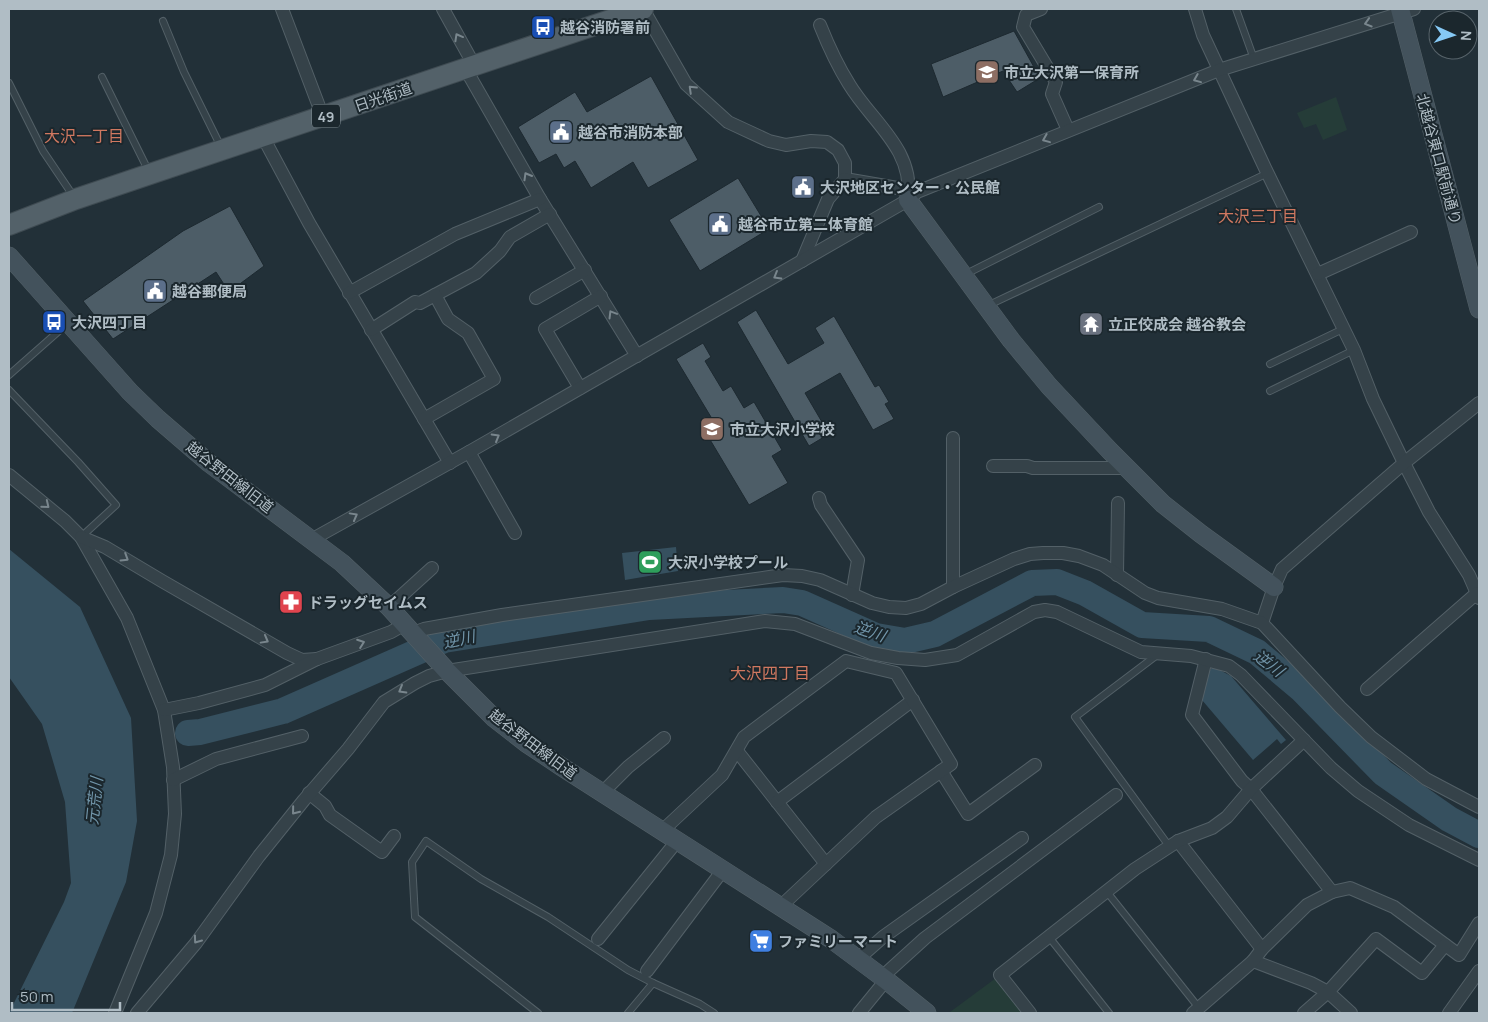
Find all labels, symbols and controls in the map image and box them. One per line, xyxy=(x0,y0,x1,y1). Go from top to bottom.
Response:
north arrow xyxy=(1428,10,1478,60)
bus stop icon: 越谷消防署前 xyxy=(530,14,556,40)
place label: 越谷消防署前 xyxy=(560,17,650,38)
one-way arrow xyxy=(1364,18,1372,28)
text: N xyxy=(1457,30,1476,41)
one-way arrow xyxy=(454,33,464,42)
school or university icon: 市立大沢第一保育所 xyxy=(974,59,1000,85)
place label: 市立大沢第一保育所 xyxy=(1004,62,1139,83)
one-way arrow xyxy=(1193,72,1202,83)
street label: 日光街道 xyxy=(351,77,415,117)
one-way arrow xyxy=(689,86,698,95)
street label: 北越谷東口駅前通り xyxy=(1411,91,1467,227)
road number: 49 xyxy=(312,104,340,128)
public building icon: 越谷市消防本部 xyxy=(548,119,574,145)
place label: 越谷市消防本部 xyxy=(578,122,683,143)
district label: 大沢一丁目 xyxy=(44,125,124,147)
one-way arrow xyxy=(1042,133,1051,143)
one-way arrow xyxy=(523,172,533,181)
public building icon: 大沢地区センター・公民館 xyxy=(790,174,816,200)
place label: 大沢地区センター・公民館 xyxy=(820,177,1000,198)
district label: 大沢三丁目 xyxy=(1218,205,1298,227)
public building icon: 越谷市立第二体育館 xyxy=(707,211,733,237)
place label: 越谷市立第二体育館 xyxy=(738,214,873,235)
one-way arrow xyxy=(774,269,783,279)
public building icon: 越谷郵便局 xyxy=(142,278,168,304)
place label: 越谷郵便局 xyxy=(172,281,247,302)
bus stop icon: 大沢四丁目 xyxy=(41,309,67,335)
one-way arrow xyxy=(608,311,618,320)
temple icon: 立正佼成会 越谷教会 xyxy=(1078,311,1104,337)
place label: 大沢四丁目 xyxy=(72,312,147,333)
place label: 立正佼成会 越谷教会 xyxy=(1108,314,1246,335)
school or university icon: 市立大沢小学校 xyxy=(699,416,725,442)
place label: 市立大沢小学校 xyxy=(730,419,835,440)
one-way arrow xyxy=(490,433,499,443)
street label: 越谷野田線旧道 xyxy=(181,436,278,518)
one-way arrow xyxy=(40,499,49,508)
one-way arrow xyxy=(348,512,357,522)
sports icon: 大沢小学校プール xyxy=(637,549,663,575)
one-way arrow xyxy=(119,552,128,562)
place label: 大沢小学校プール xyxy=(668,552,788,573)
pharmacy icon: ドラッグセイムス xyxy=(278,589,304,615)
place label: ドラッグセイムス xyxy=(308,592,428,613)
water label: 逆川 xyxy=(851,615,891,647)
water label: 逆川 xyxy=(441,624,479,653)
one-way arrow xyxy=(259,634,268,644)
one-way arrow xyxy=(356,639,365,649)
water label: 逆川 xyxy=(1250,645,1290,683)
district label: 大沢四丁目 xyxy=(730,662,810,684)
one-way arrow xyxy=(399,683,408,693)
street label: 越谷野田線旧道 xyxy=(484,703,581,784)
water label: 元荒川 xyxy=(81,774,108,826)
one-way arrow xyxy=(292,805,301,814)
supermarket icon: ファミリーマート xyxy=(748,928,774,954)
place label: ファミリーマート xyxy=(778,931,898,952)
one-way arrow xyxy=(195,934,203,943)
scale bar xyxy=(12,980,120,1012)
text: 50 m xyxy=(20,986,54,1007)

